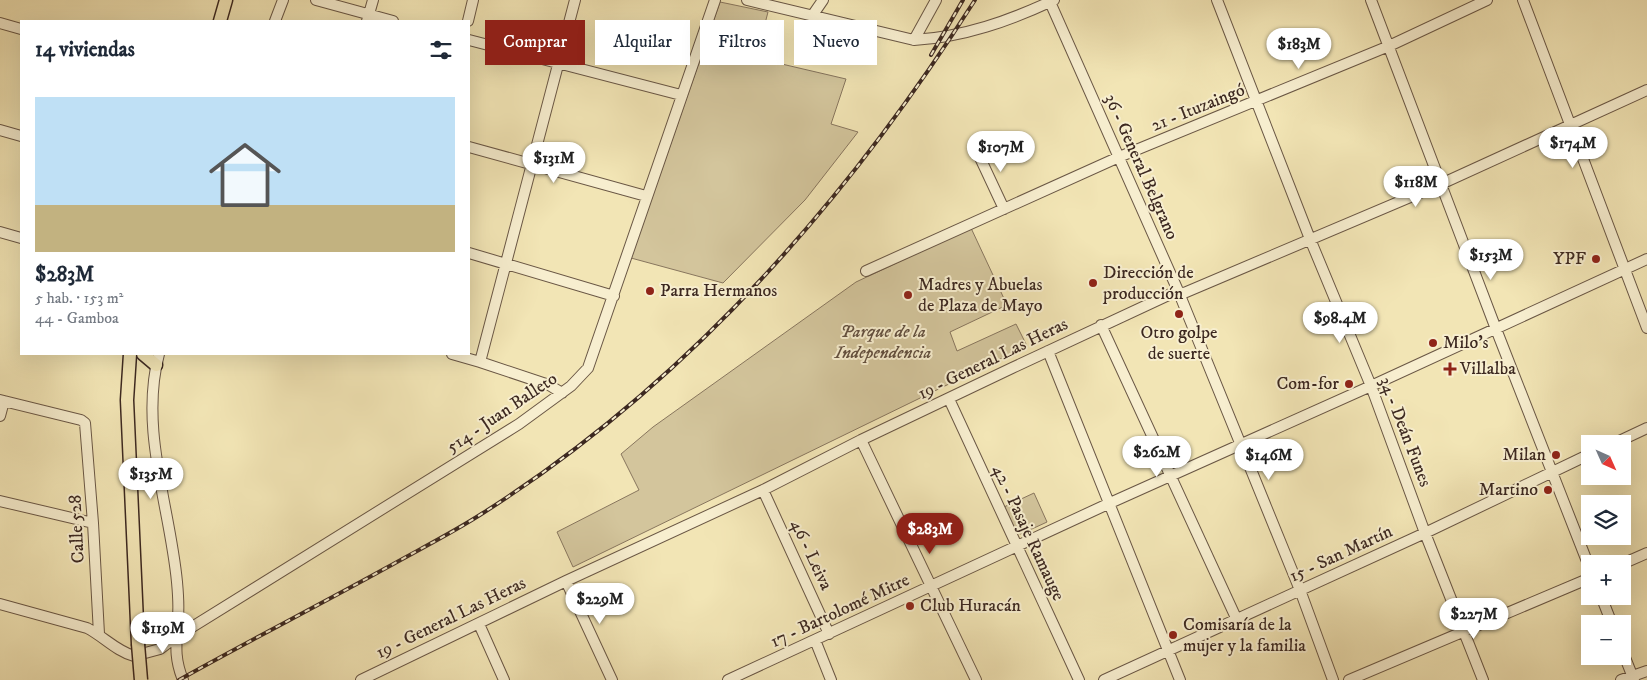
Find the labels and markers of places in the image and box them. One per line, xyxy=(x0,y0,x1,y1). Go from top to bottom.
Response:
pin: $183M xyxy=(1264,28,1334,70)
pin: $174M xyxy=(1538,126,1608,169)
pin: $107M xyxy=(966,130,1036,173)
pin: $131M xyxy=(519,142,589,184)
pin: $118M xyxy=(1381,166,1451,208)
pin: $153M xyxy=(1456,238,1526,281)
place label: YPF xyxy=(1553,248,1586,270)
marker: YPF xyxy=(1590,253,1602,265)
place label: Dirección de producción xyxy=(1102,262,1194,305)
place label: Madres y Abuelas de Plaza de Mayo xyxy=(918,274,1043,317)
marker: Dirección de producción xyxy=(1087,277,1099,289)
place label: Parra Hermanos xyxy=(660,280,777,302)
marker: Parra Hermanos xyxy=(644,285,656,297)
marker: Madres y Abuelas de Plaza de Mayo xyxy=(902,289,914,301)
pin: $98.4M xyxy=(1299,302,1381,344)
marker: Otro golpe de suerte xyxy=(1173,308,1185,320)
place label: Otro golpe de suerte xyxy=(1140,322,1218,365)
place label: Milo's xyxy=(1443,332,1489,354)
marker: Milo's xyxy=(1427,337,1439,349)
place label: Villalba xyxy=(1459,358,1516,380)
marker: Villalba xyxy=(1444,363,1456,375)
place label: Com-for xyxy=(1276,373,1339,395)
marker: Com-for xyxy=(1343,378,1355,390)
pin: $262M xyxy=(1122,436,1192,478)
pin: $146M xyxy=(1234,438,1304,481)
place label: Milan xyxy=(1502,444,1547,466)
marker: Milan xyxy=(1550,449,1562,461)
pin: $135M xyxy=(116,458,186,500)
place label: Martino xyxy=(1479,479,1538,501)
marker: Martino xyxy=(1542,484,1554,496)
pin: $283M xyxy=(895,512,965,555)
pin: $229M xyxy=(565,582,635,625)
place label: Club Huracán xyxy=(920,595,1022,617)
pin: $227M xyxy=(1439,598,1509,640)
marker: Club Huracán xyxy=(904,600,916,612)
pin: $119M xyxy=(128,612,198,654)
place label: Comisaría de la mujer y la familia xyxy=(1183,614,1306,657)
marker: Comisaría de la mujer y la familia xyxy=(1167,629,1179,641)

